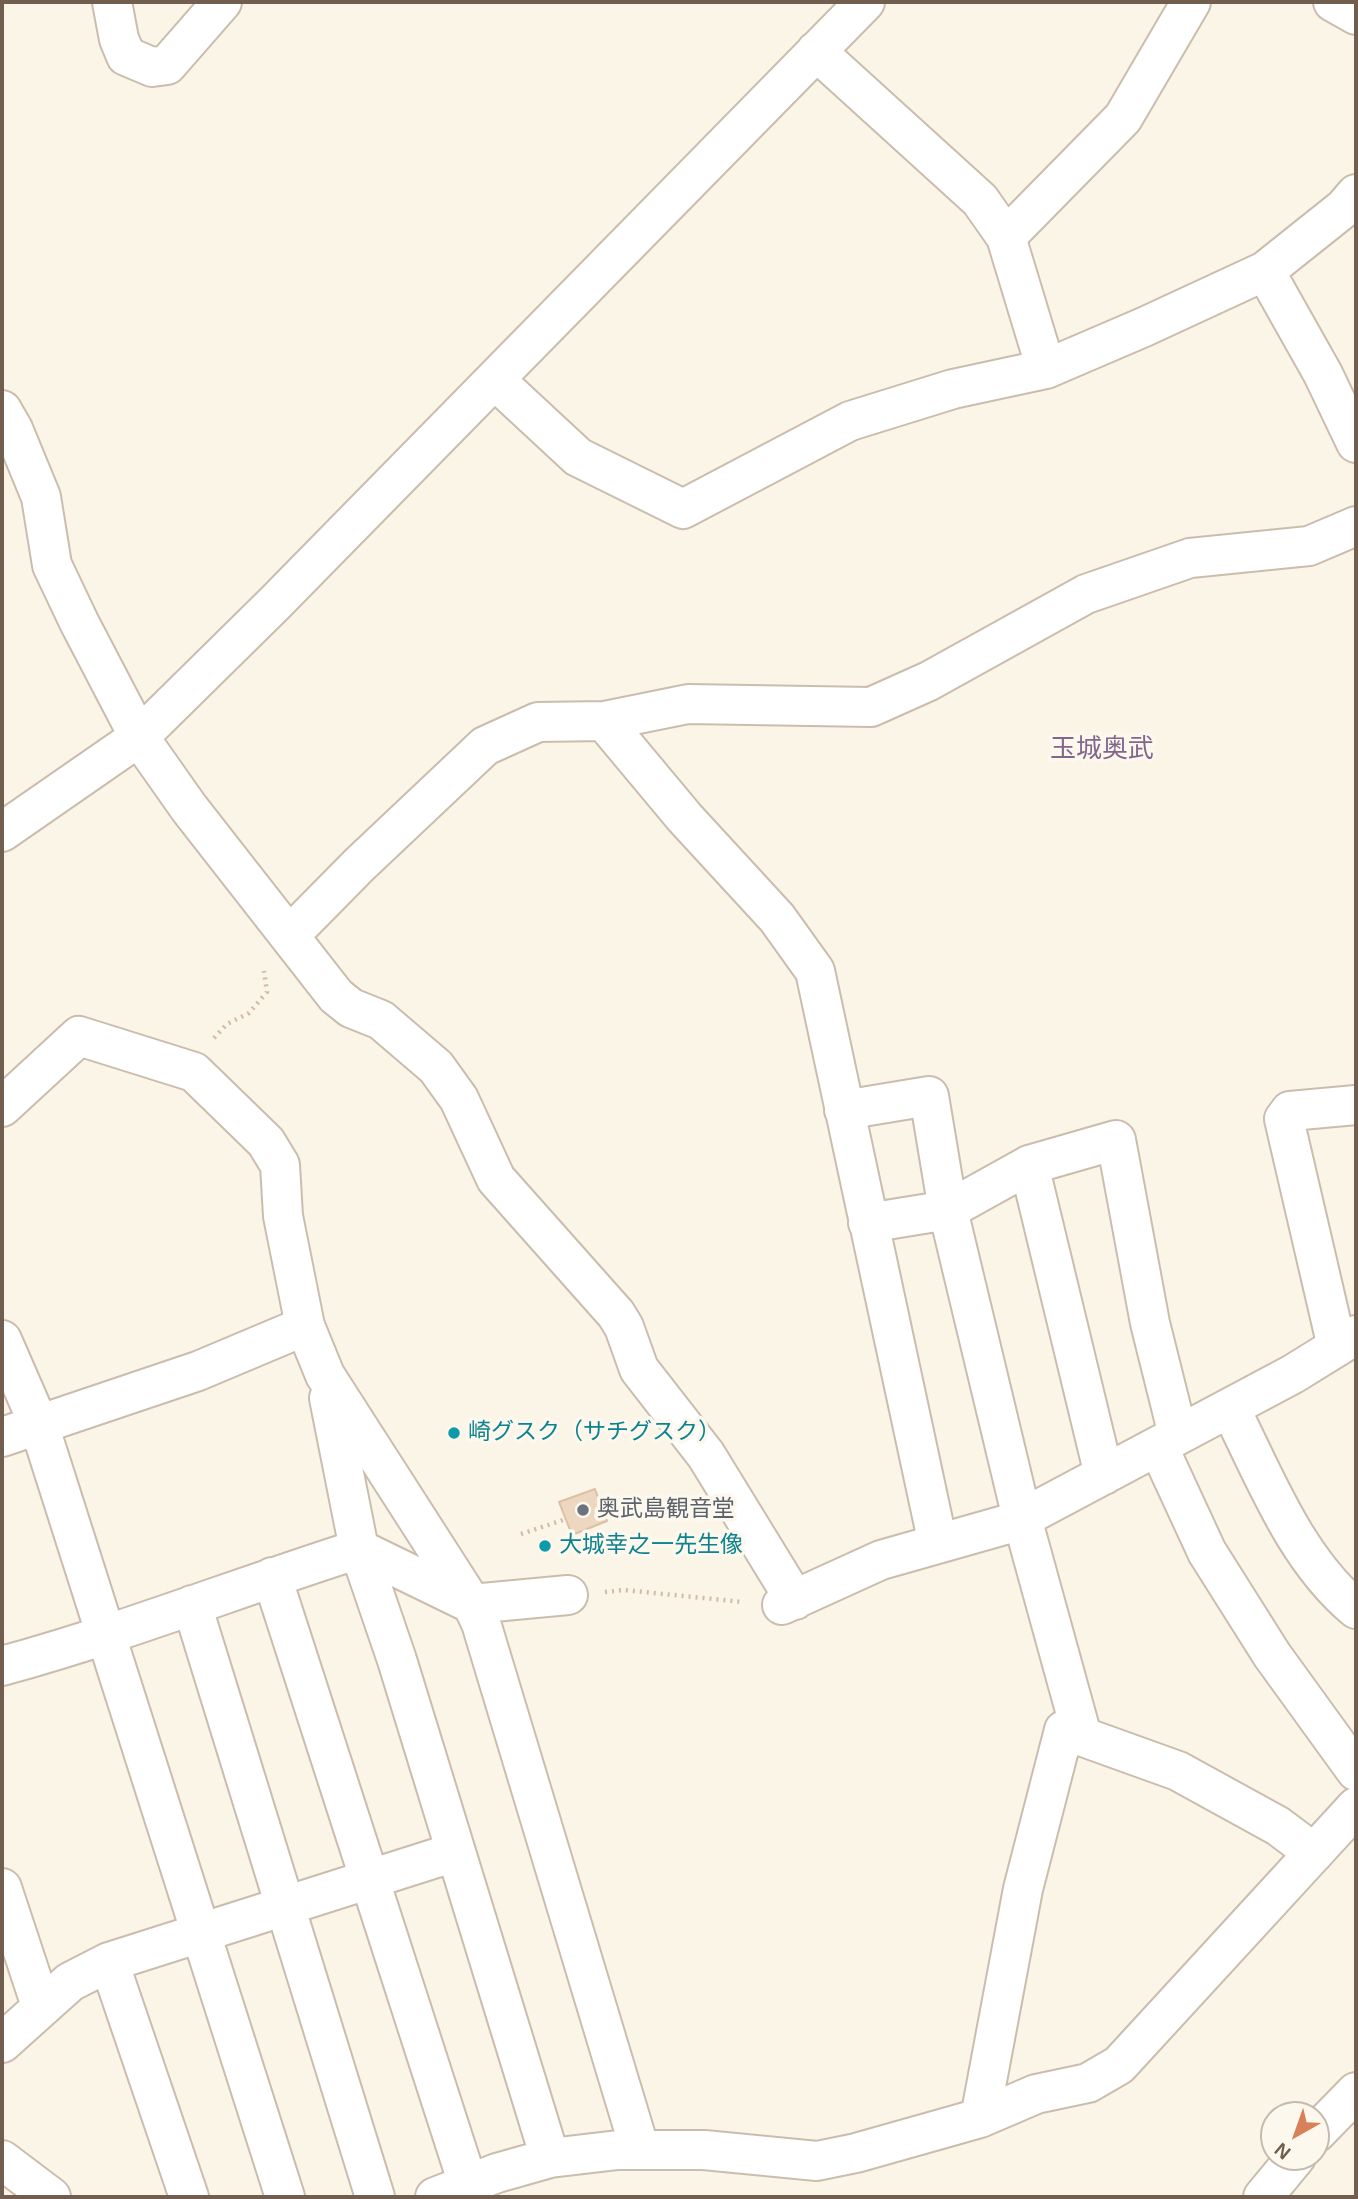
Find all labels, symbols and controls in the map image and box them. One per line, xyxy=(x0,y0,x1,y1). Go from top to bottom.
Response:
district label: 玉城奥武 xyxy=(1050,734,1154,766)
place label: 崎グスク（サチグスク） xyxy=(468,1419,721,1447)
marker: 崎グスク（サチグスク） xyxy=(446,1425,462,1441)
place label: 奥武島観音堂 xyxy=(597,1496,735,1524)
marker: 奥武島観音堂 xyxy=(575,1502,591,1518)
place label: 大城幸之一先生像 xyxy=(559,1532,743,1560)
marker: 大城幸之一先生像 xyxy=(537,1538,553,1554)
north arrow xyxy=(1260,2101,1330,2171)
text: N xyxy=(1270,2138,1294,2163)

